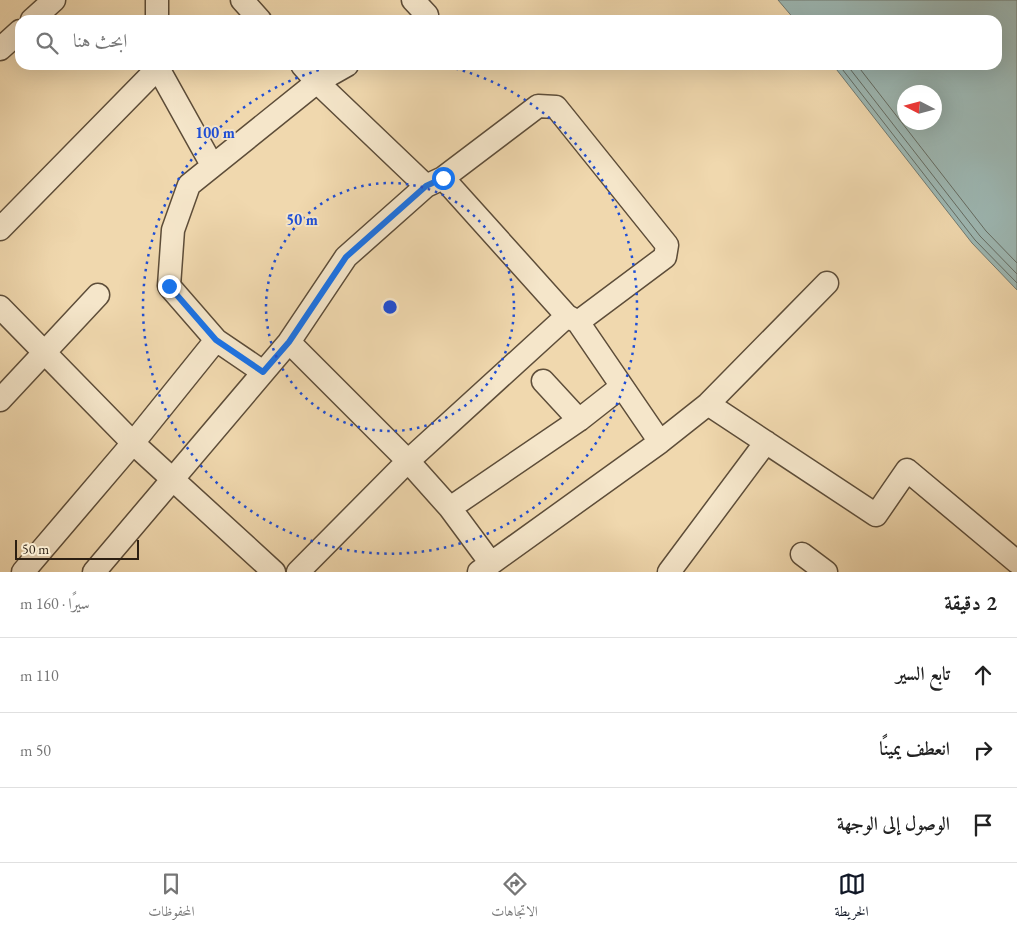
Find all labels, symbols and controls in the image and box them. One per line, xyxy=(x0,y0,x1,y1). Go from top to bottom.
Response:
search box xyxy=(15,15,1002,70)
text: ابحث هنا xyxy=(73,28,127,53)
icon: search xyxy=(33,29,61,57)
north arrow xyxy=(897,85,942,130)
text: 100 m xyxy=(195,123,235,142)
route start xyxy=(432,167,455,190)
text: 50 m xyxy=(286,210,318,229)
route end xyxy=(158,275,181,298)
centre of rings xyxy=(381,298,399,316)
scale bar xyxy=(15,537,139,560)
text: 50 m xyxy=(22,540,49,558)
text: 2 دقيقة xyxy=(944,589,997,616)
text: سيرًا · 160 m xyxy=(20,593,90,614)
text: تابع السير xyxy=(896,661,950,686)
icon: ahead xyxy=(969,661,997,689)
text: 110 m xyxy=(20,665,59,686)
text: انعطف يمينًا xyxy=(879,736,950,761)
icon: right xyxy=(969,736,997,764)
text: 50 m xyxy=(20,740,51,761)
text: الوصول إلى الوجهة xyxy=(837,811,950,836)
icon: arrive xyxy=(969,811,997,839)
tab: المحفوظات xyxy=(148,870,195,925)
tab: الاتجاهات xyxy=(491,870,538,925)
tab: الخريطة xyxy=(835,870,869,925)

